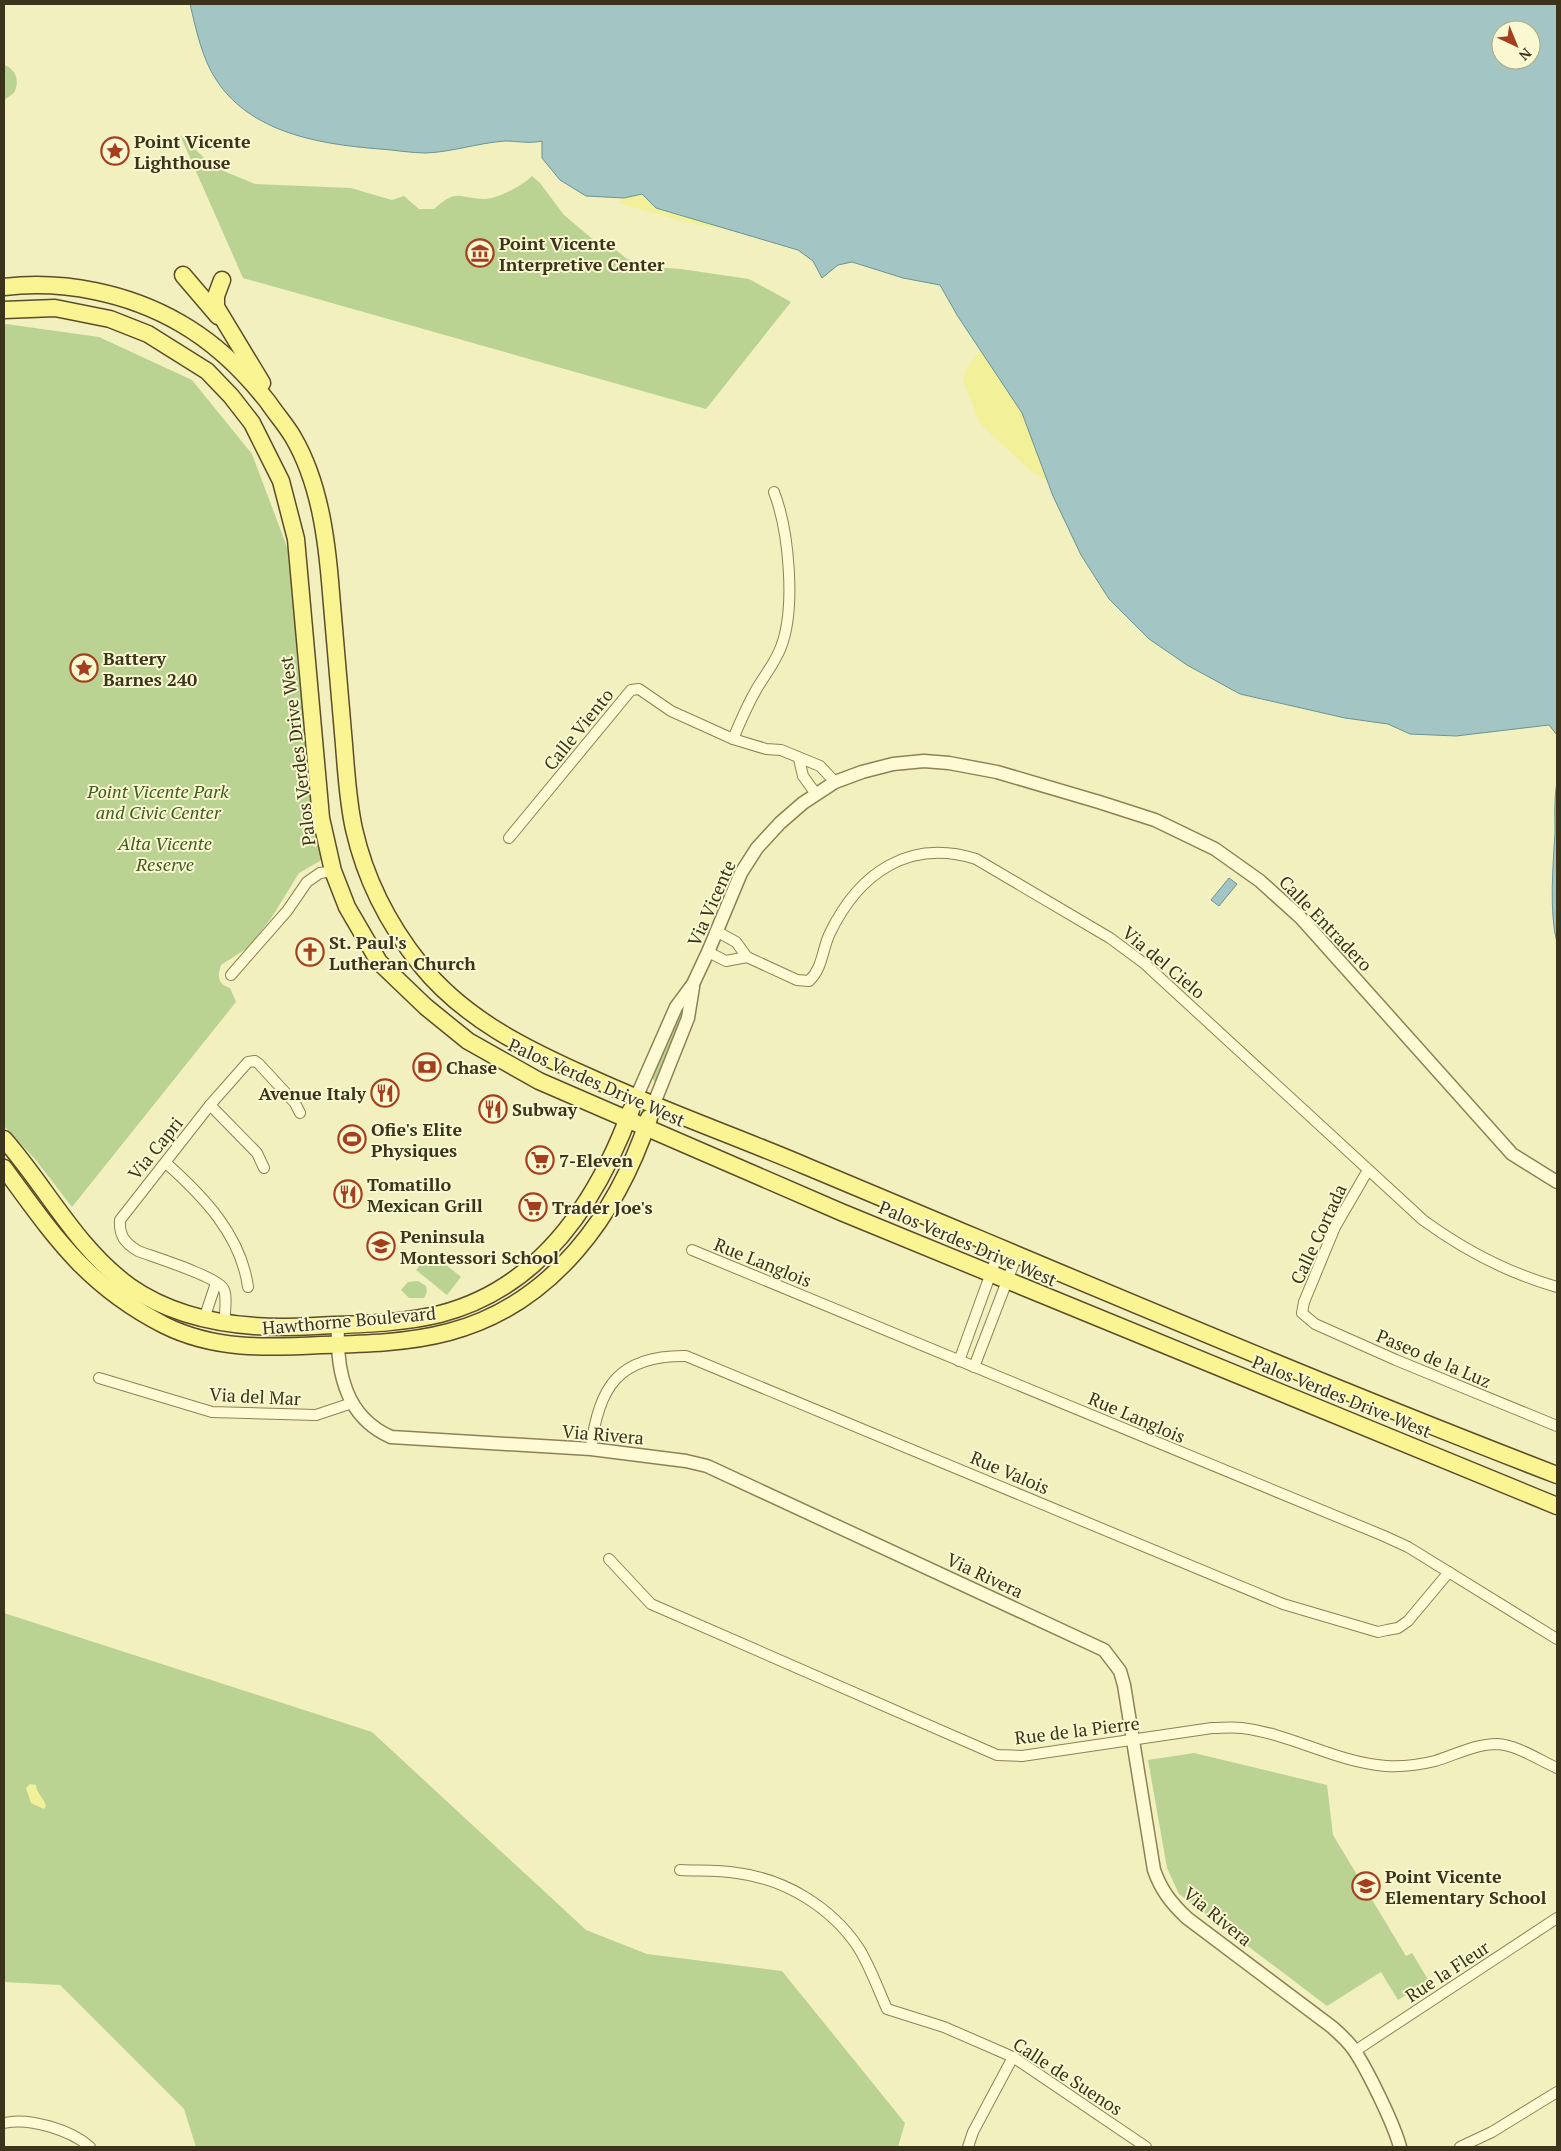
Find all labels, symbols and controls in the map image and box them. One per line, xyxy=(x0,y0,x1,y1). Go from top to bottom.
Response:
north arrow xyxy=(1491,20,1541,70)
text: N xyxy=(1515,44,1536,65)
place label: Point Vicente Lighthouse xyxy=(134,129,251,174)
place icon: Point Vicente Lighthouse xyxy=(100,136,130,166)
place label: Point Vicente Interpretive Center xyxy=(499,231,665,276)
museum icon: Point Vicente Interpretive Center xyxy=(465,238,495,268)
place label: Battery Barnes 240 xyxy=(103,646,197,691)
place icon: Battery Barnes 240 xyxy=(69,653,99,683)
street label: Palos Verdes Drive West xyxy=(273,654,321,847)
street label: Calle Viento xyxy=(538,683,618,775)
park label: Point Vicente Park and Civic Center xyxy=(86,779,229,824)
park label: Alta Vicente Reserve xyxy=(117,831,212,876)
street label: Via Vicente xyxy=(681,856,741,950)
street label: Calle Entradero xyxy=(1274,870,1378,976)
street label: Via del Cielo xyxy=(1117,920,1211,1004)
place label: St. Paul's Lutheran Church xyxy=(329,930,476,975)
church icon: St. Paul's Lutheran Church xyxy=(295,937,325,967)
street label: Palos Verdes Drive West xyxy=(505,1032,689,1132)
bank icon: Chase xyxy=(412,1052,442,1082)
place label: Chase xyxy=(446,1055,497,1079)
restaurant icon: Avenue Italy xyxy=(370,1078,400,1108)
place label: Avenue Italy xyxy=(258,1081,366,1105)
restaurant icon: Subway xyxy=(478,1094,508,1124)
place label: Subway xyxy=(512,1097,578,1121)
street label: Via Capri xyxy=(122,1112,188,1184)
place label: Ofie's Elite Physiques xyxy=(371,1117,462,1162)
sports icon: Ofie's Elite Physiques xyxy=(337,1124,367,1154)
supermarket icon: 7-Eleven xyxy=(525,1145,555,1175)
place label: 7-Eleven xyxy=(559,1148,633,1172)
place label: Tomatillo Mexican Grill xyxy=(367,1172,483,1217)
restaurant icon: Tomatillo Mexican Grill xyxy=(333,1179,363,1209)
street label: Calle Cortada xyxy=(1284,1180,1352,1288)
supermarket icon: Trader Joe's xyxy=(518,1192,548,1222)
place label: Trader Joe's xyxy=(552,1195,653,1219)
street label: Palos Verdes Drive West xyxy=(875,1195,1061,1292)
place label: Peninsula Montessori School xyxy=(400,1224,559,1269)
school or university icon: Peninsula Montessori School xyxy=(366,1231,396,1261)
street label: Rue Langlois xyxy=(711,1232,815,1292)
street label: Hawthorne Boulevard xyxy=(261,1300,437,1340)
street label: Paseo de la Luz xyxy=(1373,1323,1495,1393)
street label: Palos Verdes Drive West xyxy=(1249,1349,1435,1443)
street label: Via del Mar xyxy=(209,1382,301,1410)
street label: Rue Langlois xyxy=(1085,1386,1189,1448)
street label: Via Rivera xyxy=(561,1418,645,1450)
street label: Rue Valois xyxy=(967,1445,1053,1499)
street label: Via Rivera xyxy=(943,1547,1027,1603)
street label: Rue de la Pierre xyxy=(1013,1710,1141,1750)
place label: Point Vicente Elementary School xyxy=(1385,1864,1547,1909)
school or university icon: Point Vicente Elementary School xyxy=(1351,1871,1381,1901)
street label: Via Rivera xyxy=(1179,1881,1257,1951)
street label: Rue la Fleur xyxy=(1400,1935,1494,2007)
street label: Calle de Suenos xyxy=(1009,2032,1127,2120)

